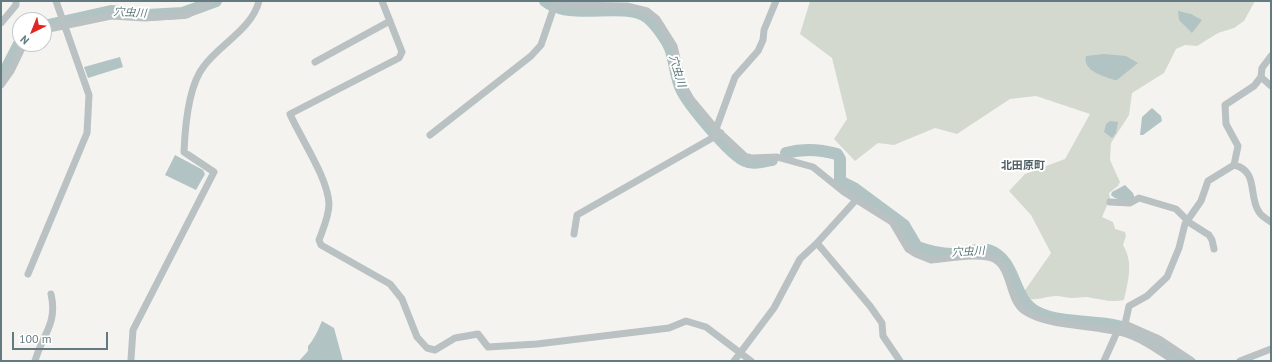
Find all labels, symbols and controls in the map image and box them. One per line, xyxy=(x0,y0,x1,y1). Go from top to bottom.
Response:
water label: 穴虫川 xyxy=(113,6,147,20)
north arrow xyxy=(12,12,52,52)
text: N xyxy=(17,32,32,48)
water label: 穴虫川 xyxy=(666,53,688,89)
district label: 北田原町 xyxy=(1001,159,1045,173)
water label: 穴虫川 xyxy=(951,245,985,259)
scale bar xyxy=(14,324,110,350)
text: 100 m xyxy=(19,331,52,346)

